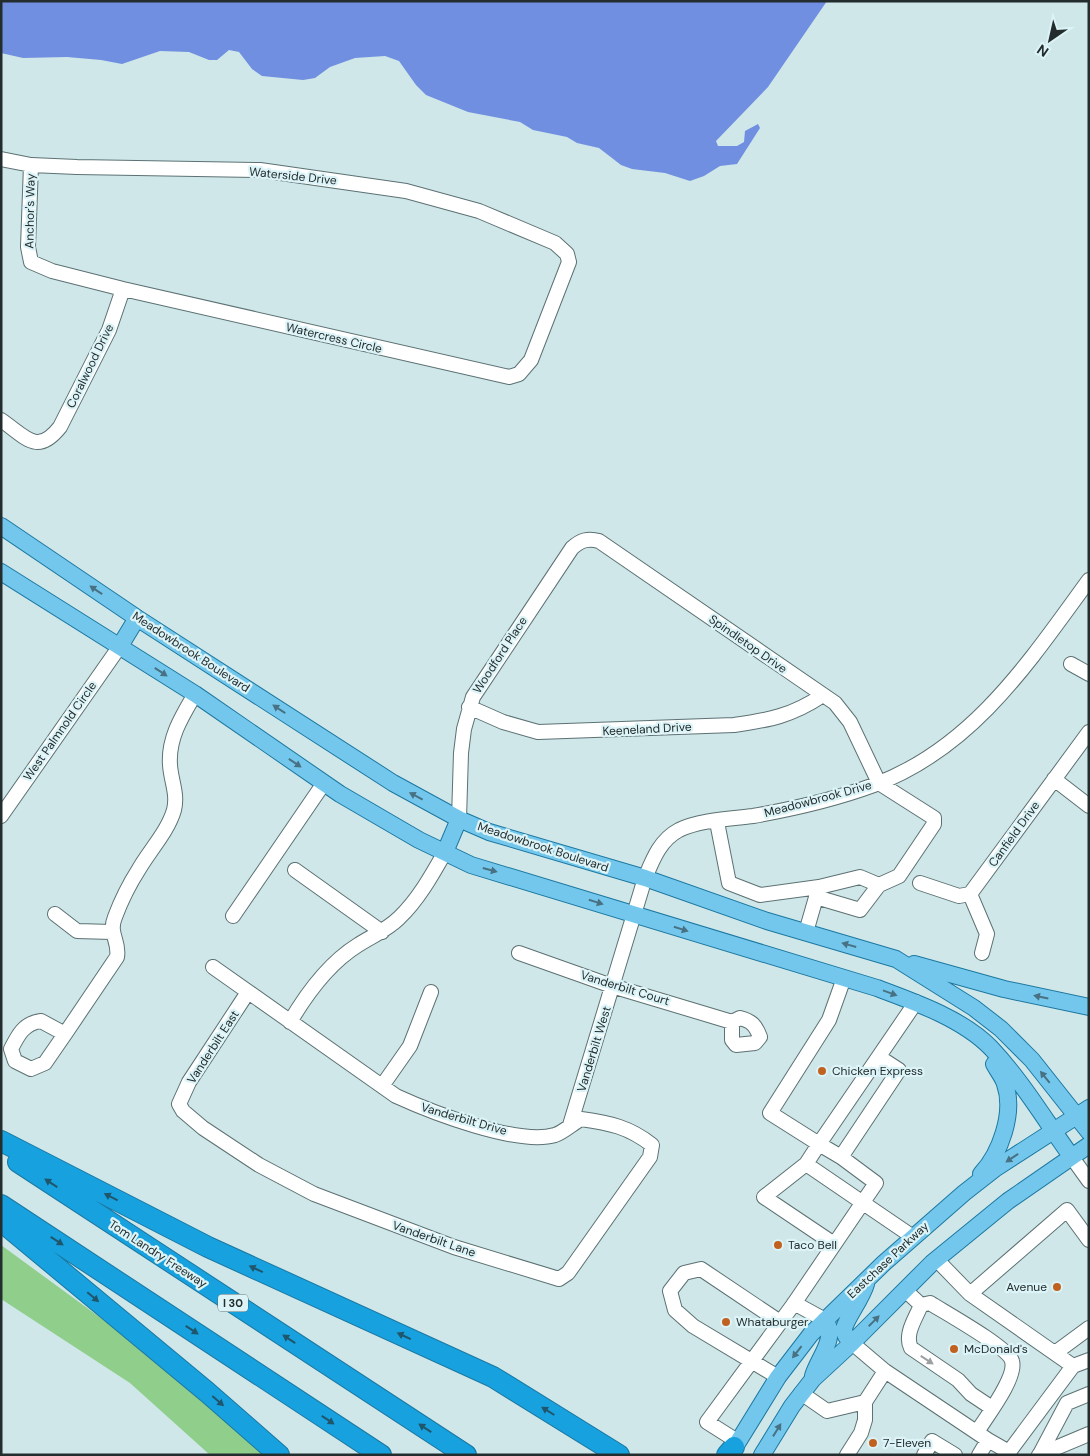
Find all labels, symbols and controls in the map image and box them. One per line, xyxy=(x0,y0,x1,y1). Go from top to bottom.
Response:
north arrow xyxy=(1025,15,1075,65)
text: N xyxy=(1033,40,1052,61)
street label: Waterside Drive xyxy=(248,163,338,189)
street label: Anchor's Way xyxy=(21,173,39,249)
street label: Watercress Circle xyxy=(284,319,384,357)
street label: Coralwood Drive xyxy=(63,321,117,411)
one-way arrow xyxy=(90,586,103,595)
street label: Meadowbrook Boulevard xyxy=(129,608,253,696)
street label: Spindletop Drive xyxy=(706,611,790,677)
street label: Woodford Place xyxy=(469,613,531,696)
one-way arrow xyxy=(154,668,167,677)
street label: West Palmnold Circle xyxy=(20,678,100,784)
one-way arrow xyxy=(272,704,285,714)
street label: Keeneland Drive xyxy=(602,719,692,739)
one-way arrow xyxy=(289,758,302,768)
street label: Meadowbrook Drive xyxy=(763,777,874,821)
one-way arrow xyxy=(409,791,423,800)
street label: Canfield Drive xyxy=(985,798,1043,870)
street label: Meadowbrook Boulevard xyxy=(475,818,611,876)
one-way arrow xyxy=(482,866,498,874)
one-way arrow xyxy=(589,899,604,906)
one-way arrow xyxy=(673,926,688,933)
one-way arrow xyxy=(841,941,857,949)
street label: Vanderbilt Court xyxy=(579,967,672,1009)
one-way arrow xyxy=(883,989,898,997)
one-way arrow xyxy=(1034,993,1049,1001)
street label: Vanderbilt West xyxy=(573,1004,615,1094)
street label: Vanderbilt East xyxy=(183,1007,243,1087)
place label: Chicken Express xyxy=(832,1063,923,1079)
marker: Chicken Express xyxy=(816,1065,828,1077)
one-way arrow xyxy=(1040,1070,1051,1083)
street label: Vanderbilt Drive xyxy=(419,1099,509,1139)
one-way arrow xyxy=(1006,1153,1019,1162)
one-way arrow xyxy=(44,1178,57,1188)
one-way arrow xyxy=(103,1193,118,1201)
street label: Tom Landry Freeway xyxy=(106,1216,211,1292)
street label: Vanderbilt Lane xyxy=(390,1217,478,1261)
street label: Eastchase Parkway xyxy=(844,1218,932,1302)
one-way arrow xyxy=(50,1236,63,1246)
place label: Taco Bell xyxy=(788,1237,837,1253)
marker: Taco Bell xyxy=(772,1239,784,1251)
one-way arrow xyxy=(249,1264,263,1272)
place label: Avenue xyxy=(1006,1279,1047,1295)
marker: Avenue xyxy=(1051,1281,1063,1293)
one-way arrow xyxy=(86,1291,98,1303)
road number: I 30 xyxy=(218,1295,248,1312)
place label: Whataburger xyxy=(736,1314,809,1330)
one-way arrow xyxy=(868,1315,880,1327)
marker: Whataburger xyxy=(720,1316,732,1328)
one-way arrow xyxy=(186,1326,199,1335)
one-way arrow xyxy=(397,1332,411,1340)
one-way arrow xyxy=(282,1335,296,1344)
place label: McDonald's xyxy=(964,1341,1028,1357)
marker: McDonald's xyxy=(948,1343,960,1355)
one-way arrow xyxy=(791,1345,802,1358)
one-way arrow xyxy=(921,1355,934,1364)
one-way arrow xyxy=(211,1395,223,1407)
one-way arrow xyxy=(541,1406,554,1416)
one-way arrow xyxy=(321,1415,335,1425)
one-way arrow xyxy=(418,1423,432,1433)
one-way arrow xyxy=(772,1424,782,1437)
place label: 7-Eleven xyxy=(883,1435,931,1451)
marker: 7-Eleven xyxy=(867,1437,879,1449)

